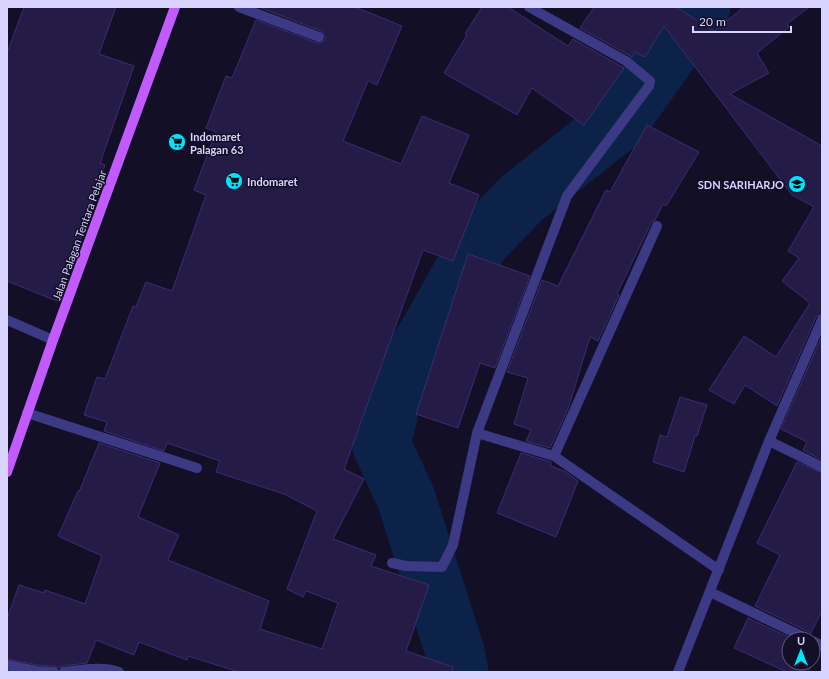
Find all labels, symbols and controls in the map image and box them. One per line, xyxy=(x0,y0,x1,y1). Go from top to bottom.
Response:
scale bar xyxy=(693,8,791,34)
text: 20 m xyxy=(699,14,726,29)
place label: Indomaret Palagan 63 xyxy=(190,130,244,156)
supermarket icon: Indomaret Palagan 63 xyxy=(167,132,187,152)
street label: Jalan Palagan Tentara Pelajar xyxy=(49,168,109,302)
supermarket icon: Indomaret xyxy=(224,171,244,191)
school or university icon: SDN SARIHARJO xyxy=(787,174,807,194)
place label: Indomaret xyxy=(247,175,299,188)
place label: SDN SARIHARJO xyxy=(698,178,784,191)
north arrow xyxy=(781,631,821,671)
text: U xyxy=(797,634,805,647)

